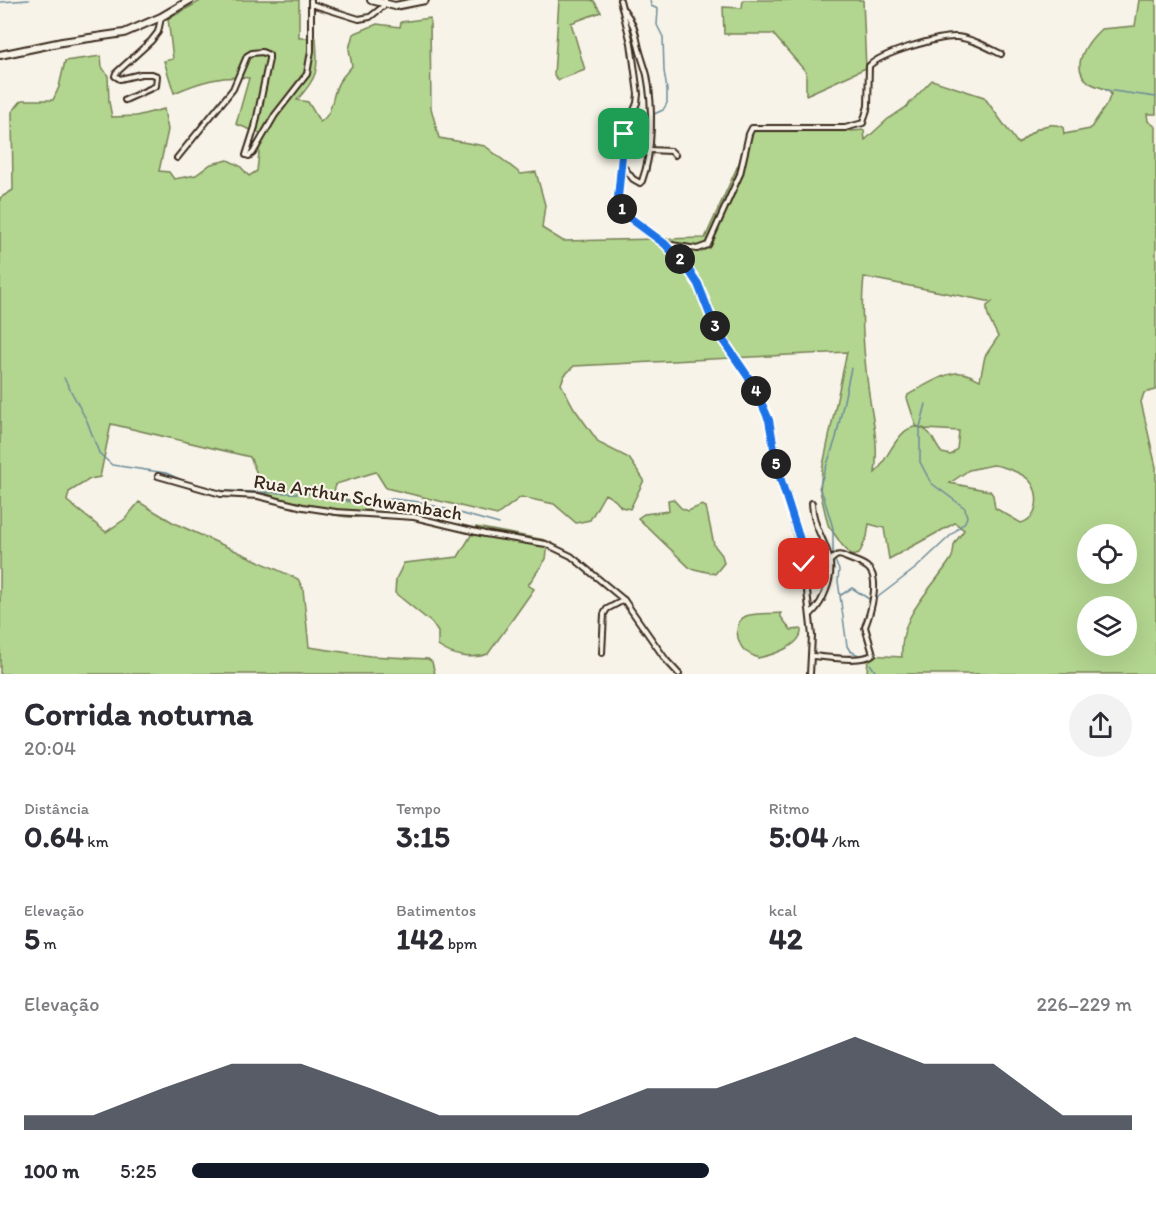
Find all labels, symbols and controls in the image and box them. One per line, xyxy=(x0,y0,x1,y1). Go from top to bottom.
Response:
pin xyxy=(598,108,649,159)
icon: arrive xyxy=(607,117,640,150)
pin: 1 xyxy=(607,194,637,224)
text: 1 xyxy=(618,199,626,218)
pin: 2 xyxy=(665,244,695,274)
text: 2 xyxy=(676,249,684,268)
pin: 3 xyxy=(700,311,730,341)
text: 3 xyxy=(711,316,719,335)
pin: 4 xyxy=(741,376,771,406)
text: 4 xyxy=(751,381,761,400)
pin: 5 xyxy=(761,449,791,479)
text: 5 xyxy=(772,454,780,473)
street label: Rua Arthur Schwambach xyxy=(252,469,464,525)
map controls xyxy=(1077,524,1137,656)
button: locate xyxy=(1077,524,1137,584)
pin xyxy=(778,538,829,589)
icon: check xyxy=(787,547,820,580)
button: layers xyxy=(1077,596,1137,656)
text: Corrida noturna xyxy=(24,694,253,733)
button: share xyxy=(1069,694,1132,757)
text: 20:04 xyxy=(24,736,76,760)
text: Distância xyxy=(24,799,89,818)
text: Tempo xyxy=(396,799,441,818)
text: Ritmo xyxy=(769,799,809,818)
text: 0.64 xyxy=(24,818,84,855)
text: 3:15 xyxy=(396,818,450,855)
text: 5:04 xyxy=(769,818,828,855)
text: km xyxy=(84,832,109,851)
text: /km xyxy=(828,832,860,851)
text: Elevação xyxy=(24,901,84,920)
text: Batimentos xyxy=(396,901,476,920)
text: kcal xyxy=(769,901,797,920)
text: 5 xyxy=(24,920,40,957)
text: 142 xyxy=(396,920,444,957)
text: 42 xyxy=(769,920,802,957)
text: m xyxy=(40,934,57,953)
text: bpm xyxy=(444,934,477,953)
text: Elevação xyxy=(24,992,99,1016)
text: 226–229 m xyxy=(1036,992,1132,1016)
text: 100 m xyxy=(24,1159,79,1183)
text: 5:25 xyxy=(120,1159,156,1183)

